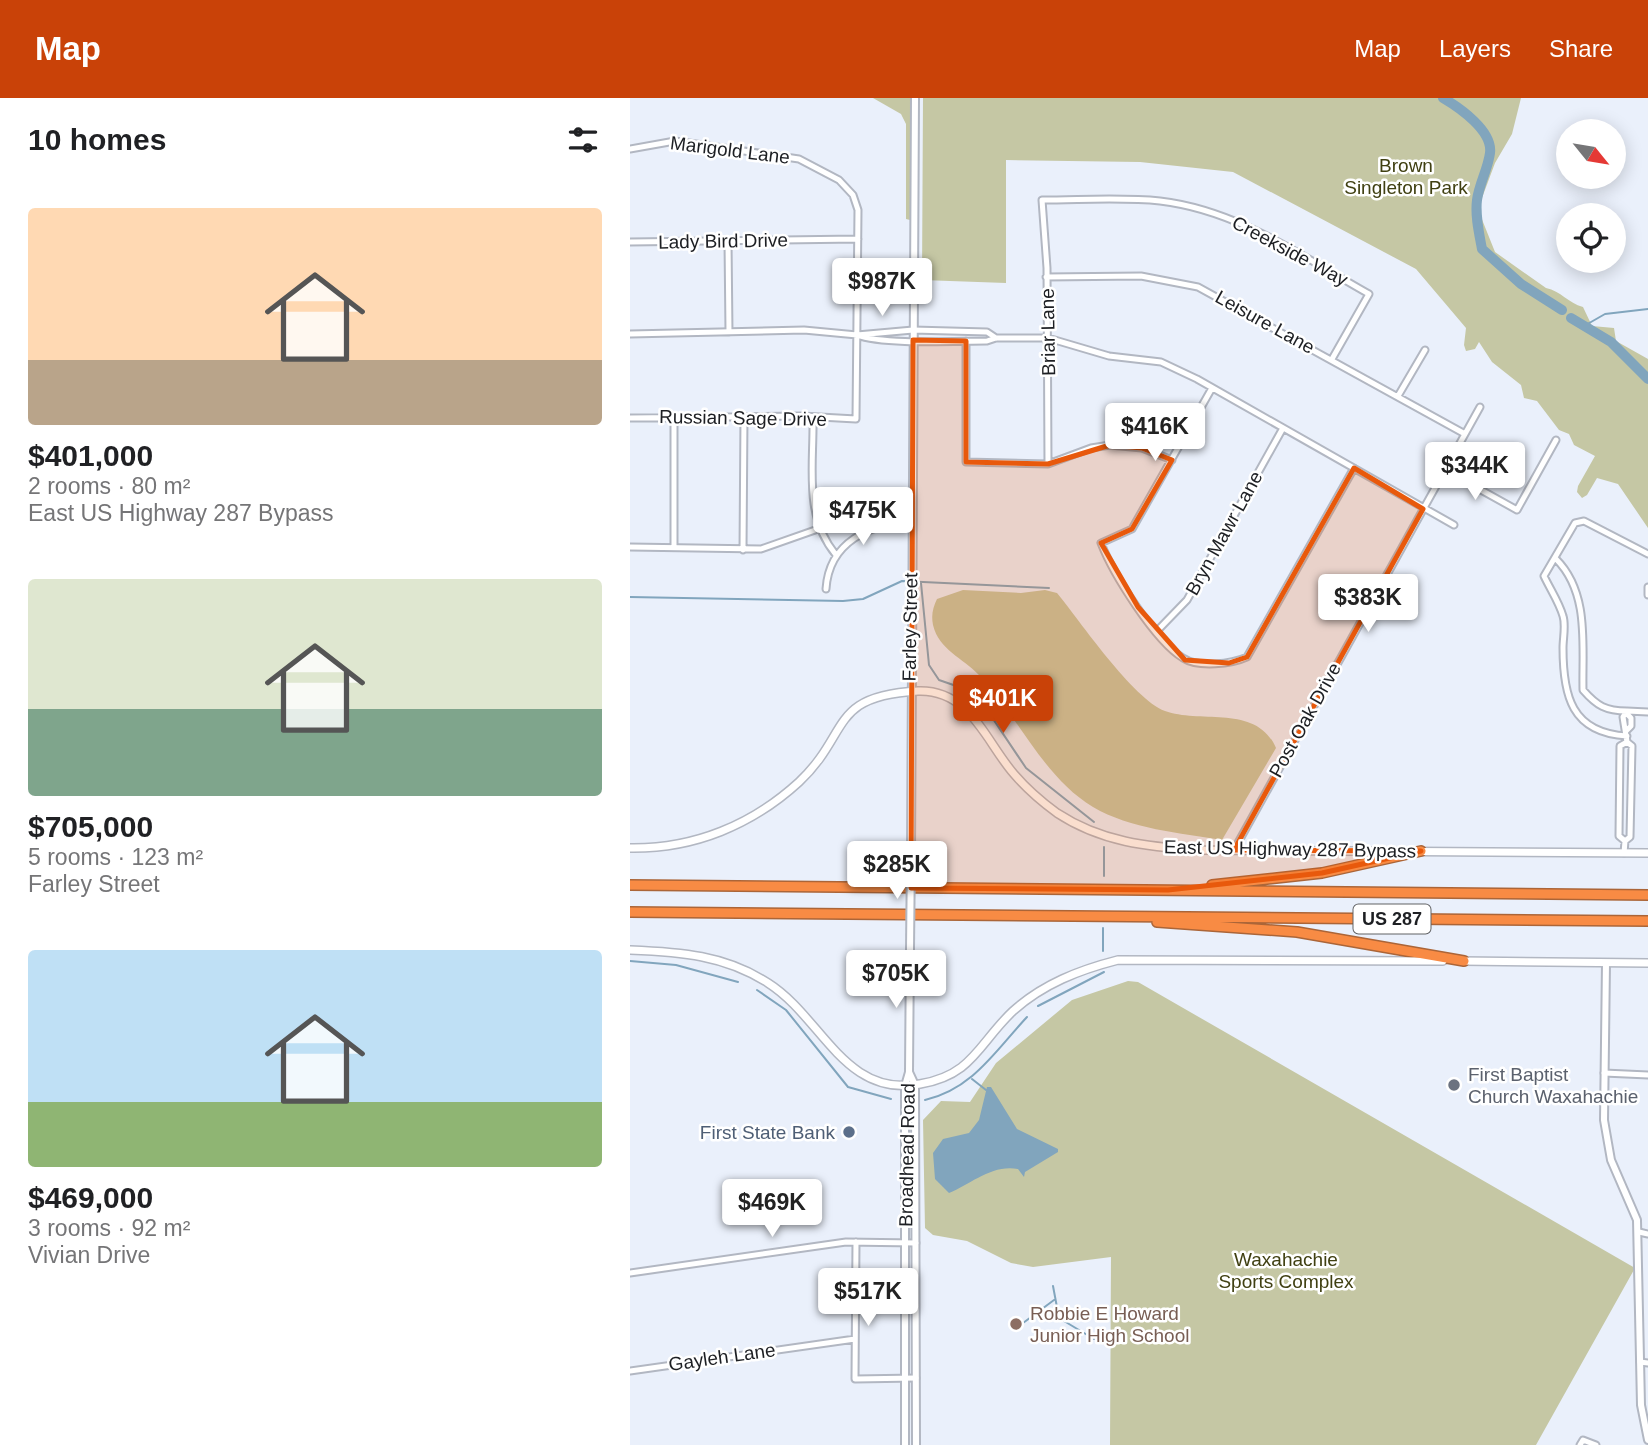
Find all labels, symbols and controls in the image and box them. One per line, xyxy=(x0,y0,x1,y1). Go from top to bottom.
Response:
text: Map xyxy=(35,30,101,67)
text: Map xyxy=(1354,35,1401,62)
text: Layers xyxy=(1439,35,1511,62)
text: Share xyxy=(1549,35,1613,62)
north arrow xyxy=(1556,119,1626,189)
map controls xyxy=(1556,119,1626,273)
icon: filters xyxy=(564,121,602,159)
text: 10 homes xyxy=(28,123,166,156)
street label: Marigold Lane xyxy=(669,132,791,168)
park label: Brown Singleton Park xyxy=(1344,155,1468,198)
button: locate xyxy=(1556,203,1626,273)
street label: Creekside Way xyxy=(1229,212,1352,291)
street label: Lady Bird Drive xyxy=(658,229,788,253)
icon: home xyxy=(252,254,378,380)
pin: $987K xyxy=(833,258,931,318)
text: $987K xyxy=(848,268,916,294)
street label: Leisure Lane xyxy=(1212,286,1318,358)
street label: Briar Lane xyxy=(1037,288,1059,376)
pin: $416K xyxy=(1106,404,1204,463)
street label: Russian Sage Drive xyxy=(659,406,827,430)
text: $416K xyxy=(1121,413,1189,439)
text: $401,000 xyxy=(28,439,153,472)
pin: $344K xyxy=(1426,442,1524,502)
text: $344K xyxy=(1441,452,1509,478)
street label: Bryn Mawr Lane xyxy=(1181,467,1267,599)
text: 2 rooms · 80 m² xyxy=(28,473,190,499)
pin: $475K xyxy=(814,488,912,547)
text: $475K xyxy=(829,497,897,523)
text: East US Highway 287 Bypass xyxy=(28,500,334,526)
street label: Farley Street xyxy=(899,572,921,682)
pin: $383K xyxy=(1319,574,1417,634)
text: $383K xyxy=(1334,584,1402,610)
icon: home xyxy=(252,625,378,751)
street label: Post Oak Drive xyxy=(1265,659,1345,781)
pin: $401K xyxy=(954,676,1052,735)
text: $401K xyxy=(969,685,1037,711)
text: $705,000 xyxy=(28,810,153,843)
street label: East US Highway 287 Bypass xyxy=(1164,836,1416,862)
pin: $285K xyxy=(848,842,946,901)
text: 5 rooms · 123 m² xyxy=(28,844,203,870)
text: $285K xyxy=(863,851,931,877)
text: Farley Street xyxy=(28,871,160,897)
road number: US 287 xyxy=(1354,904,1430,934)
pin: $705K xyxy=(847,950,945,1010)
text: $705K xyxy=(862,960,930,986)
icon: home xyxy=(252,996,378,1122)
place label: First Baptist Church Waxahachie xyxy=(1468,1064,1638,1107)
marker: First Baptist Church Waxahachie xyxy=(1446,1077,1462,1093)
street label: Broadhead Road xyxy=(895,1083,919,1227)
place label: First State Bank xyxy=(700,1122,835,1143)
marker: First State Bank xyxy=(841,1124,857,1140)
pin: $469K xyxy=(723,1180,821,1239)
text: $469,000 xyxy=(28,1181,153,1214)
text: $469K xyxy=(738,1189,806,1215)
text: 3 rooms · 92 m² xyxy=(28,1215,190,1241)
text: Vivian Drive xyxy=(28,1242,150,1268)
park label: Waxahachie Sports Complex xyxy=(1218,1249,1354,1292)
pin: $517K xyxy=(819,1268,917,1328)
text: $517K xyxy=(834,1278,902,1304)
place label: Robbie E Howard Junior High School xyxy=(1030,1303,1189,1346)
marker: Robbie E Howard Junior High School xyxy=(1008,1316,1024,1332)
street label: Gayleh Lane xyxy=(667,1339,777,1375)

